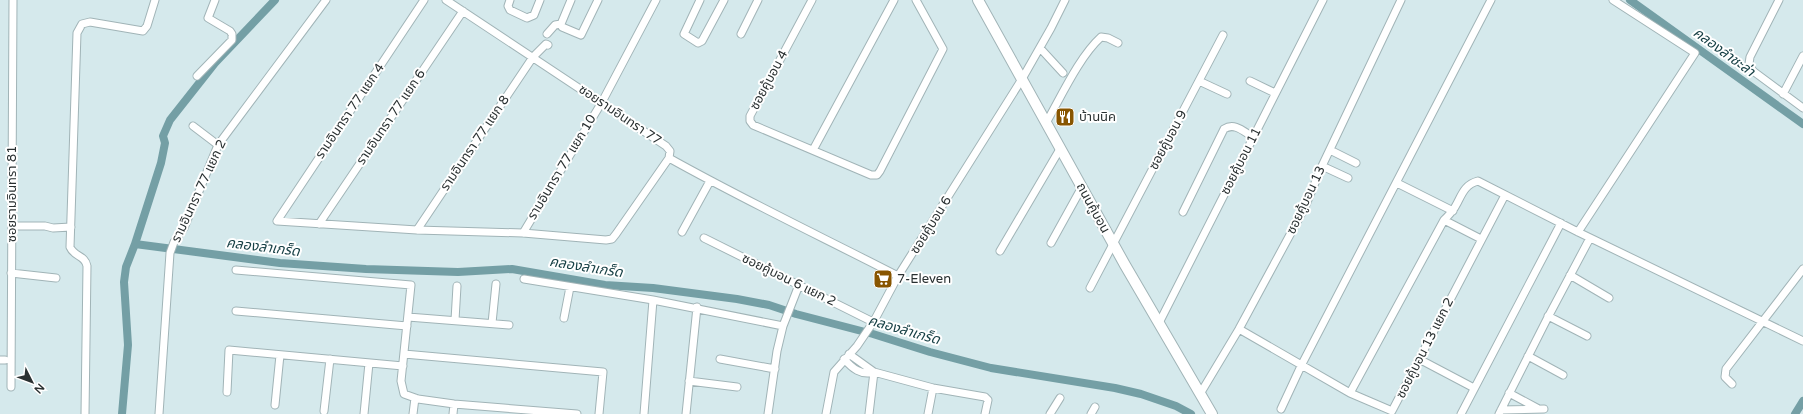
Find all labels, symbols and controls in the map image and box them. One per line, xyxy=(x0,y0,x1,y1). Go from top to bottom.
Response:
water label: คลองลำชะล่า xyxy=(1690,24,1759,81)
street label: ซอยคู้บอน 4 xyxy=(747,47,791,113)
street label: รามอินทรา 77 แยก 4 xyxy=(312,60,388,162)
street label: รามอินทรา 77 แยก 6 xyxy=(353,66,429,168)
street label: ซอยรามอินทรา 77 xyxy=(575,81,665,149)
street label: รามอินทรา 77 แยก 8 xyxy=(437,92,513,194)
restaurant icon: บ้านนิค xyxy=(1054,106,1076,128)
street label: ซอยคู้บอน 9 xyxy=(1146,107,1190,173)
place label: บ้านนิค xyxy=(1079,109,1116,125)
street label: รามอินทรา 77 แยก 10 xyxy=(524,111,600,223)
street label: ซอยคู้บอน 11 xyxy=(1217,125,1265,197)
street label: รามอินทรา 77 แยก 2 xyxy=(168,137,230,245)
street label: ซอยรามอินทรา 81 xyxy=(4,146,20,242)
street label: ซอยคู้บอน 13 xyxy=(1283,163,1329,237)
street label: ถนนคู้บอน xyxy=(1073,180,1113,236)
street label: ซอยคู้บอน 6 xyxy=(907,193,955,257)
water label: คลองลำเกร็ด xyxy=(225,234,301,260)
street label: ซอยคู้บอน 6 แยก 2 xyxy=(739,250,839,310)
water label: คลองลำเกร็ด xyxy=(548,253,624,281)
supermarket icon: 7-Eleven xyxy=(872,268,894,290)
place label: 7-Eleven xyxy=(897,271,951,287)
street label: ซอยคู้บอน 13 แยก 2 xyxy=(1393,295,1457,401)
water label: คลองลำเกร็ด xyxy=(866,312,942,348)
north arrow xyxy=(12,362,52,402)
text: N xyxy=(31,381,47,396)

